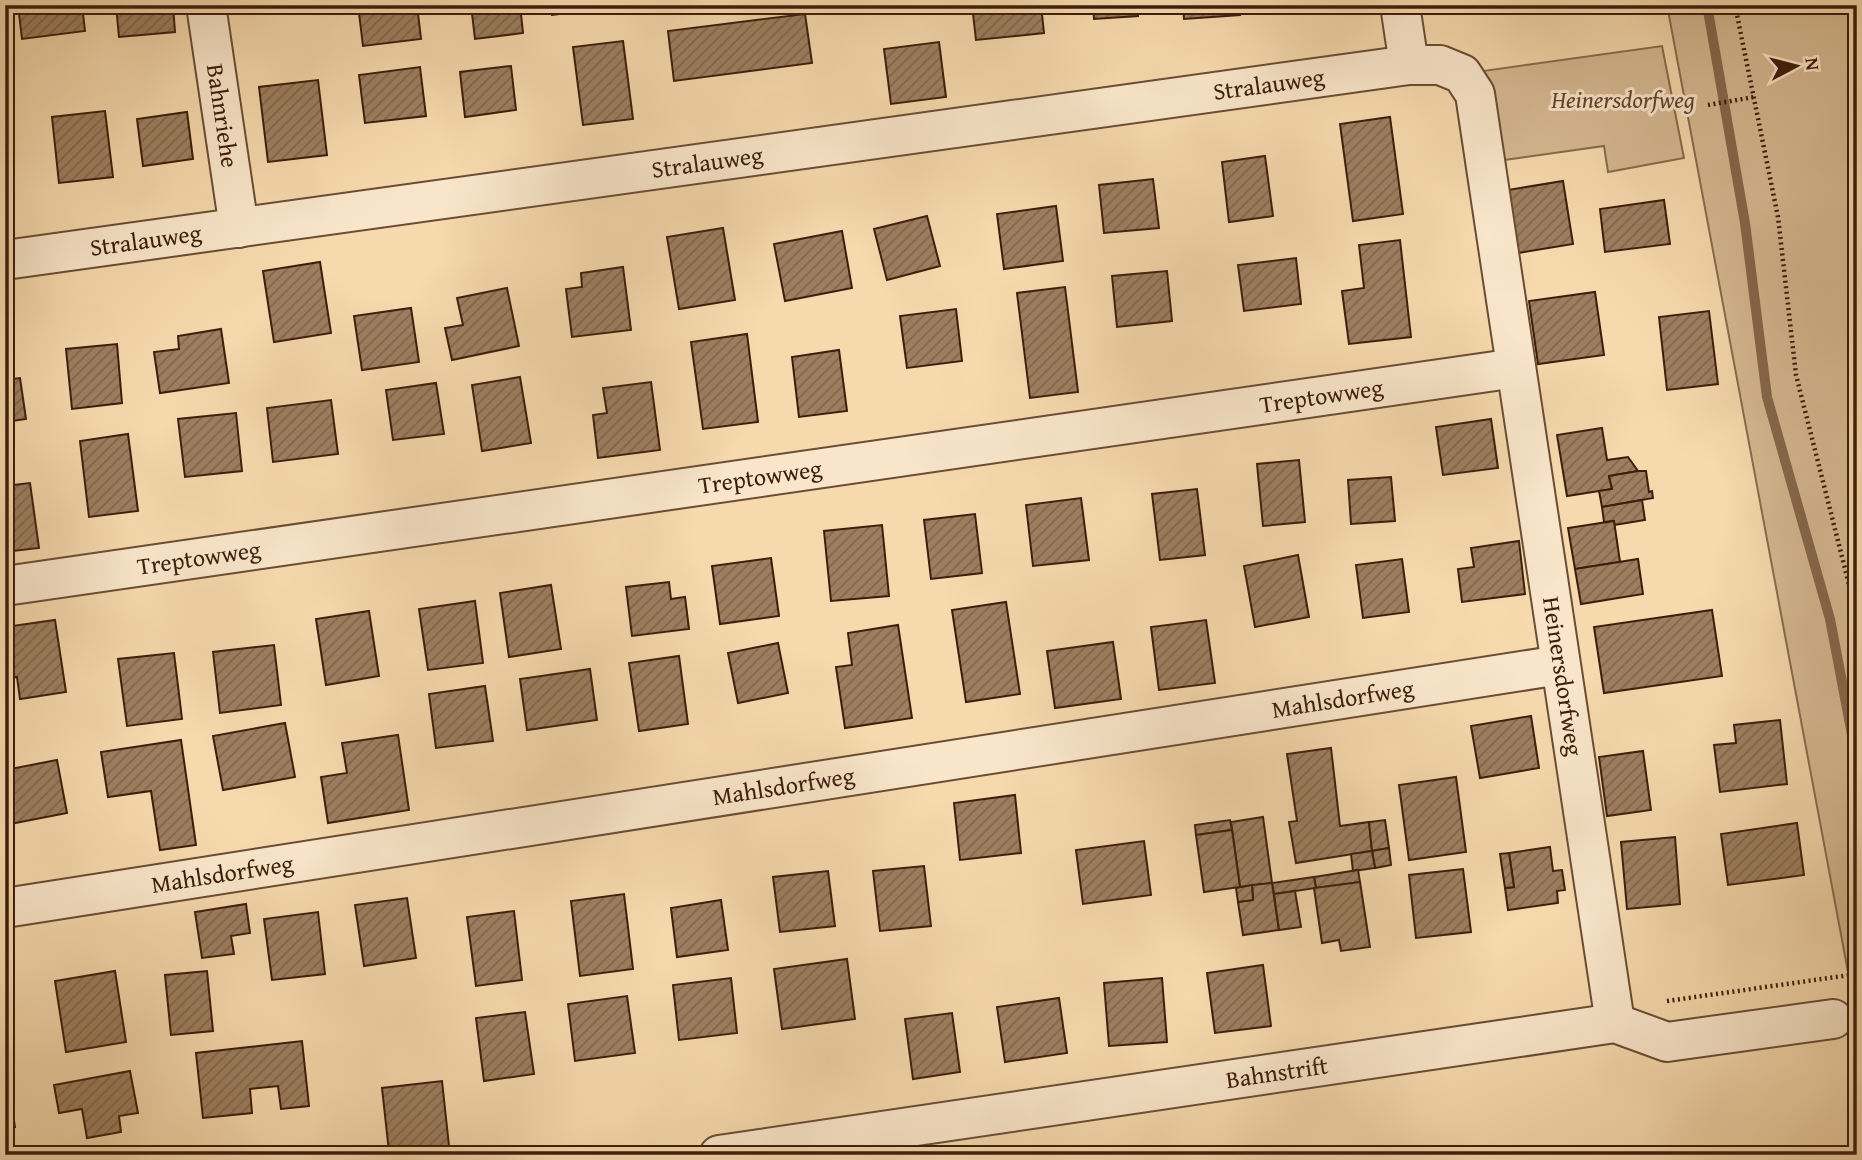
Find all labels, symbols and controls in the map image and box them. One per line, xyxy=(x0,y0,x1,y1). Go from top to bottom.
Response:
north arrow xyxy=(1760,32,1830,102)
text: N xyxy=(1798,56,1828,72)
street label: Stralauweg xyxy=(1211,59,1327,109)
street label: Bahnriehe xyxy=(198,61,248,170)
park label: Heinersdorfweg xyxy=(1550,82,1695,117)
street label: Stralauweg xyxy=(649,137,765,187)
street label: Stralauweg xyxy=(88,215,204,265)
street label: Treptowweg xyxy=(1257,369,1385,422)
street label: Treptowweg xyxy=(696,450,824,503)
street label: Treptowweg xyxy=(135,531,263,584)
street label: Heinersdorfweg xyxy=(1534,594,1592,758)
street label: Mahlsdorfweg xyxy=(1269,670,1416,727)
street label: Mahlsdorfweg xyxy=(710,757,857,814)
street label: Mahlsdorfweg xyxy=(149,845,296,902)
street label: Bahnstrift xyxy=(1224,1047,1331,1097)

